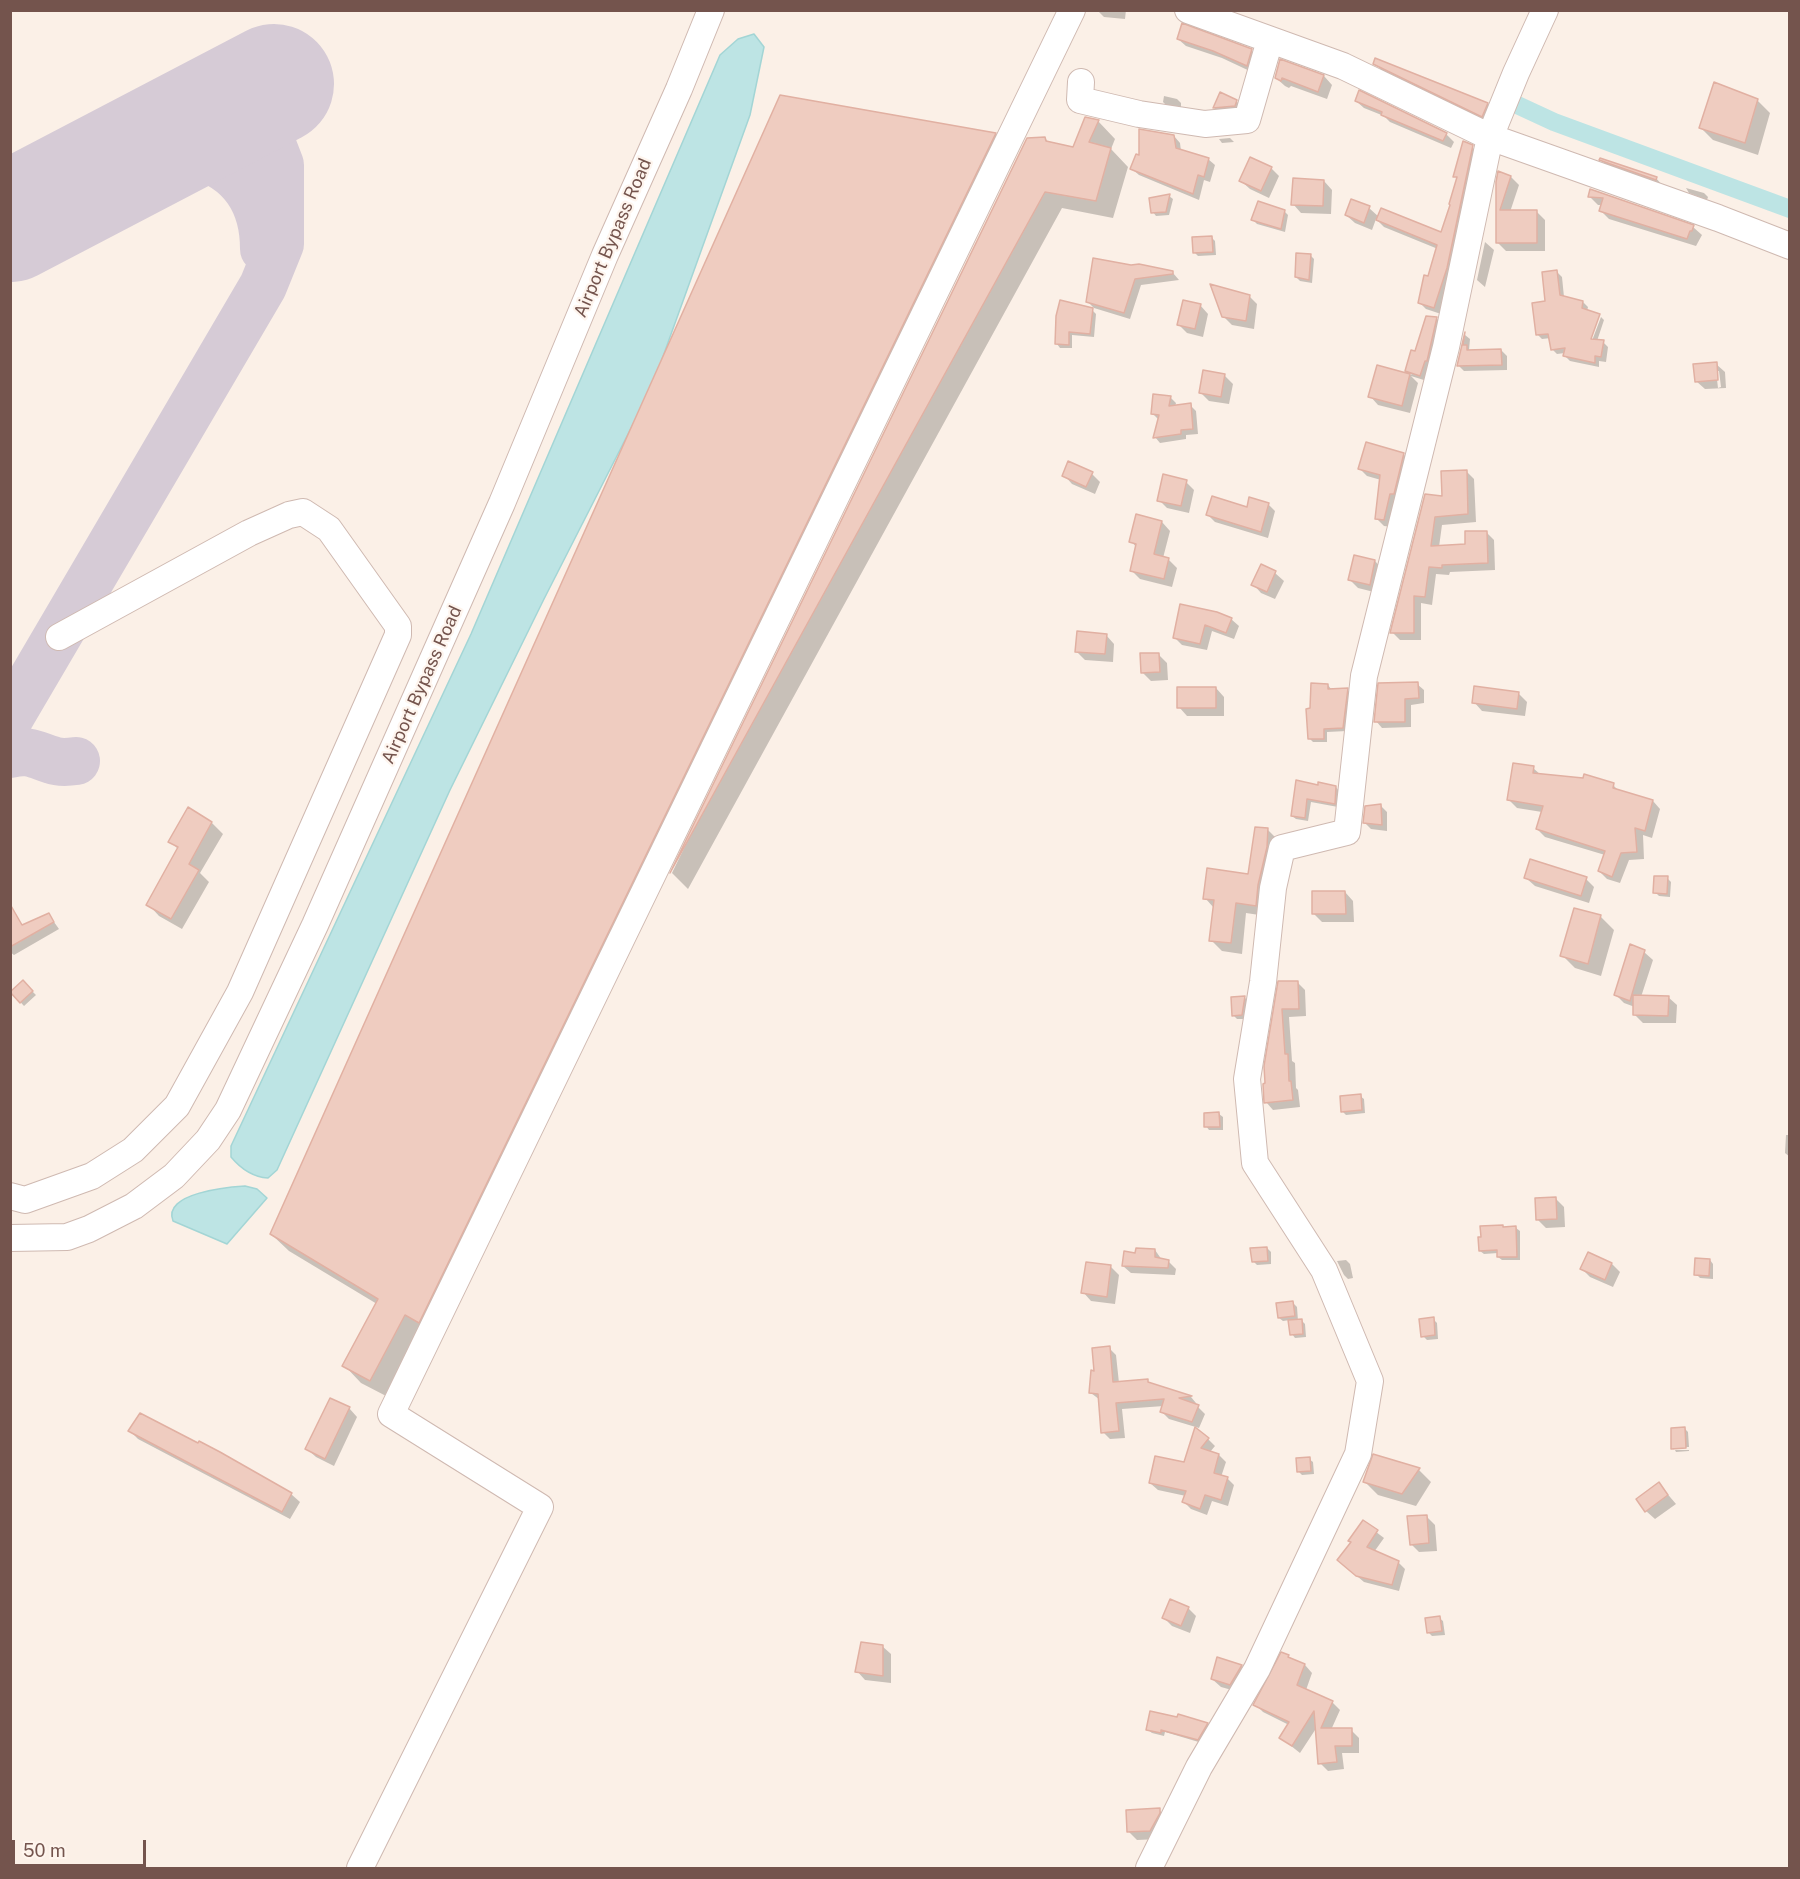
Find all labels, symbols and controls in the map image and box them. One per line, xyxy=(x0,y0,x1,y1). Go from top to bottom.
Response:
street label: Airport Bypass Road xyxy=(570,155,656,321)
street label: Airport Bypass Road xyxy=(377,603,467,767)
scale bar xyxy=(15,1828,148,1866)
text: 50 m xyxy=(23,1840,66,1861)

